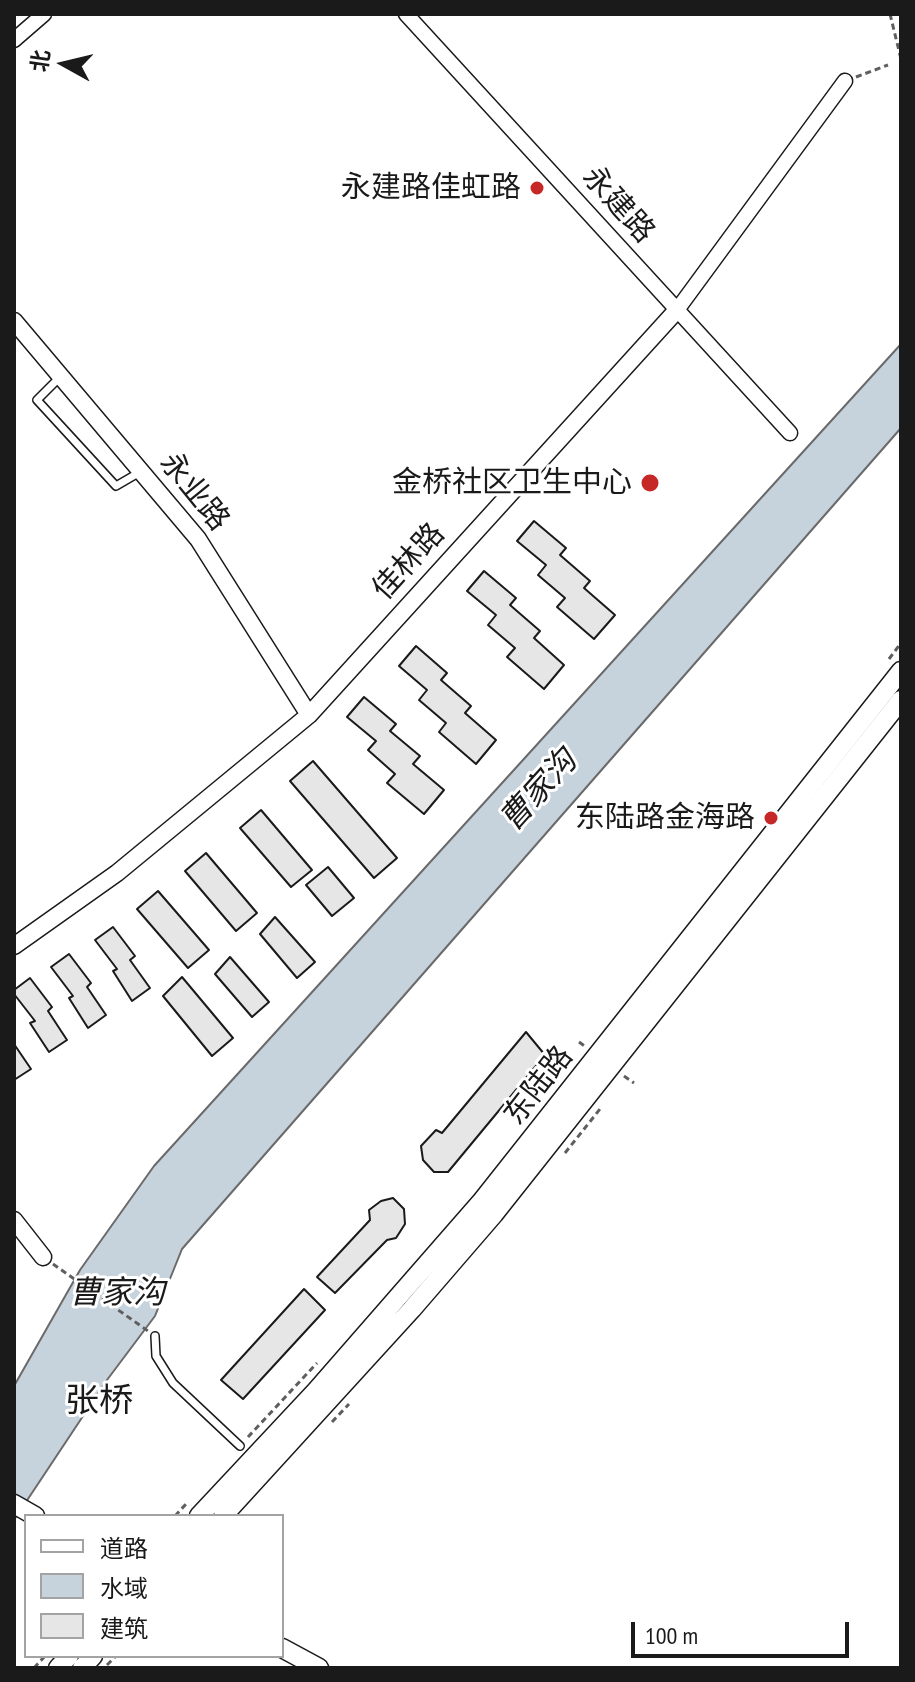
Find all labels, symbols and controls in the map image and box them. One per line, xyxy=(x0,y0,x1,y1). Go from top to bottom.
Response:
north arrow xyxy=(24,24,104,104)
text: 北 xyxy=(25,48,56,74)
street label: 永建路 xyxy=(575,160,661,250)
place label: 永建路佳虹路 xyxy=(341,170,521,206)
marker: 永建路佳虹路 xyxy=(528,179,546,197)
street label: 永业路 xyxy=(152,446,236,538)
place label: 金桥社区卫生中心 xyxy=(392,465,632,501)
marker: 金桥社区卫生中心 xyxy=(639,472,661,494)
street label: 佳林路 xyxy=(366,517,452,607)
water label: 曹家沟 xyxy=(493,742,585,840)
place label: 东陆路金海路 xyxy=(575,800,755,836)
marker: 东陆路金海路 xyxy=(762,809,780,827)
street label: 东陆路 xyxy=(497,1039,581,1133)
water label: 曹家沟 xyxy=(69,1275,165,1313)
district label: 张桥 xyxy=(65,1382,133,1422)
legend xyxy=(24,1514,284,1658)
text: 道路 xyxy=(100,1533,148,1564)
text: 水域 xyxy=(100,1573,148,1604)
scale bar xyxy=(635,1606,853,1656)
text: 建筑 xyxy=(100,1613,148,1644)
text: 100 m xyxy=(645,1620,698,1651)

